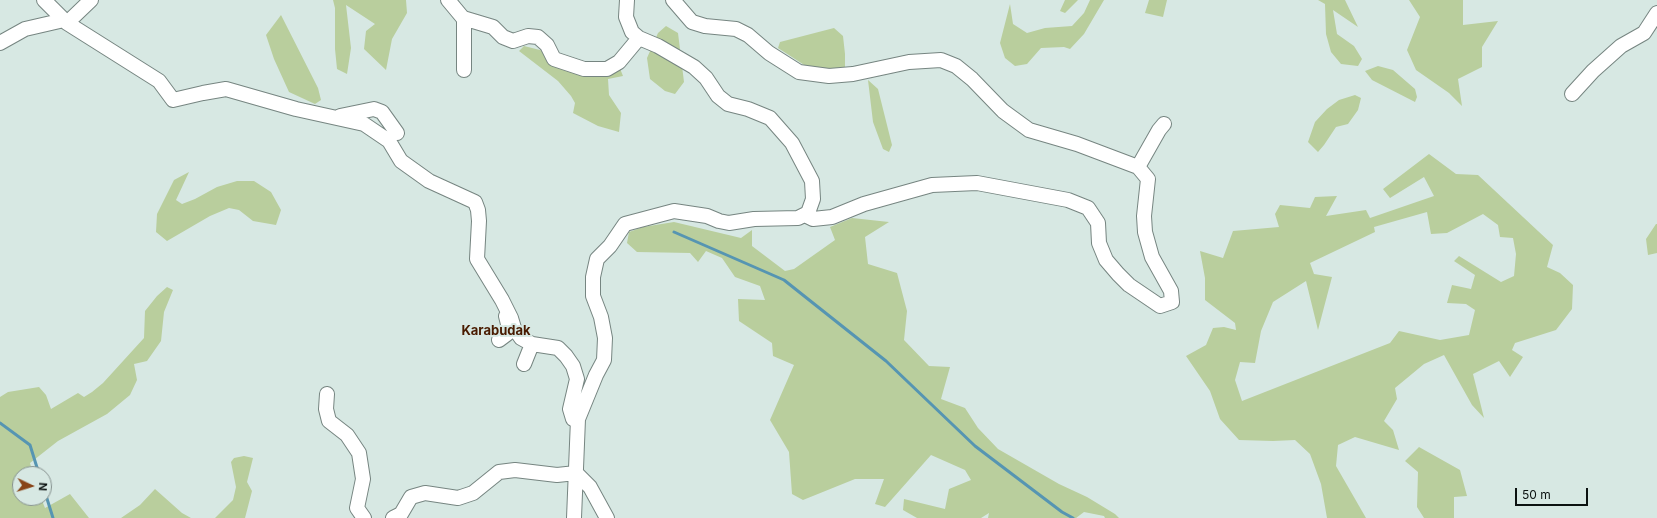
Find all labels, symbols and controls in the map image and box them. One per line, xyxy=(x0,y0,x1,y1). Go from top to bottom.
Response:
district label: Karabudak xyxy=(461,323,531,339)
north arrow xyxy=(12,466,52,506)
scale bar xyxy=(1517,480,1590,506)
text: N xyxy=(36,482,50,491)
text: 50 m xyxy=(1522,487,1551,502)

